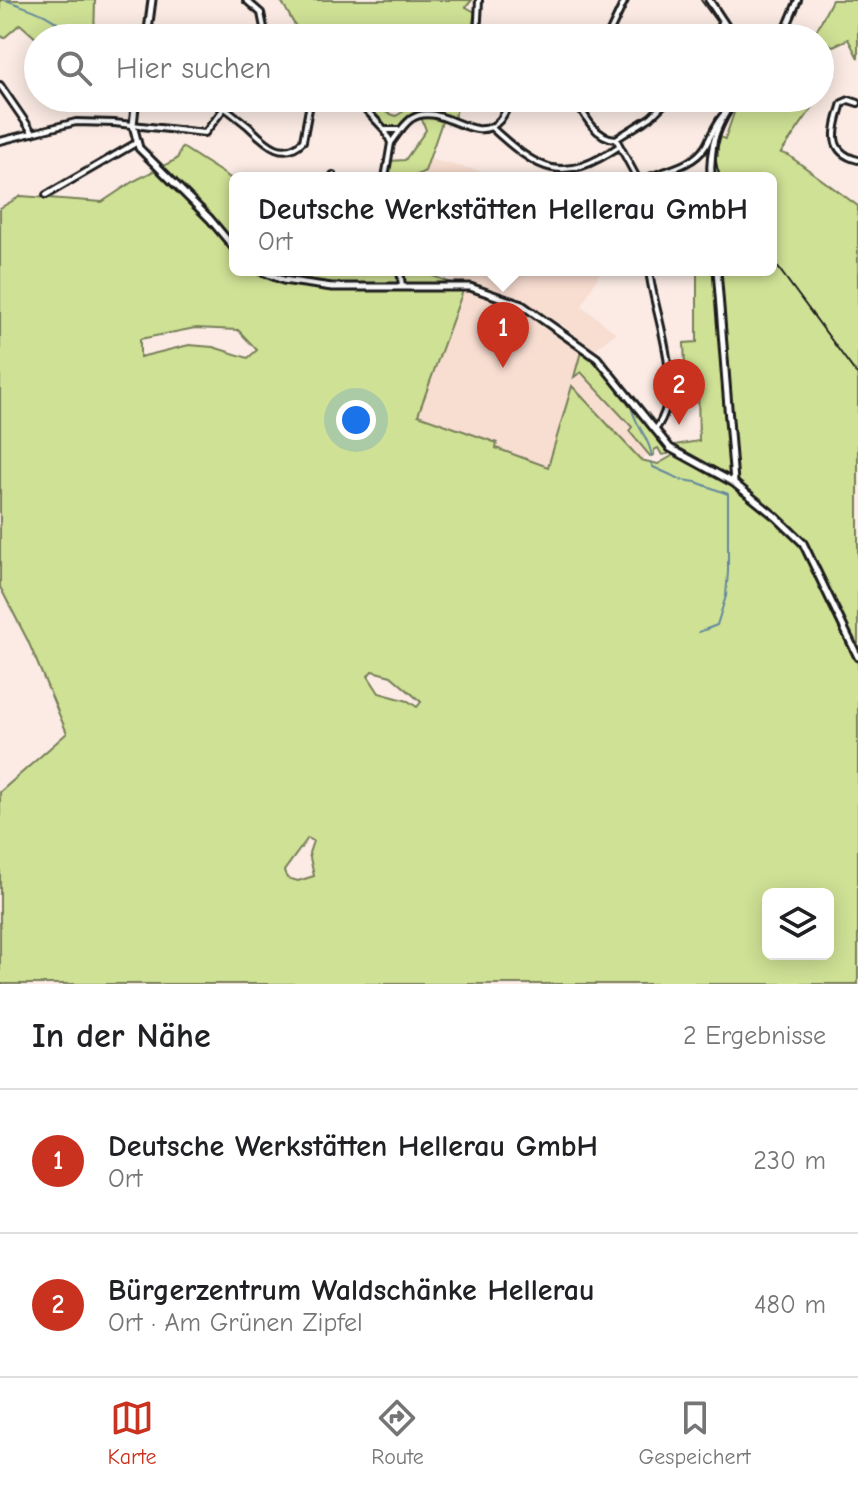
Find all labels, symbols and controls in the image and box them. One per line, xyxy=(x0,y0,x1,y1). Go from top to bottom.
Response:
search box xyxy=(24,24,834,112)
icon: search xyxy=(52,46,96,90)
text: Hier suchen xyxy=(116,51,271,86)
popup xyxy=(229,172,777,276)
text: Deutsche Werkstätten Hellerau GmbH xyxy=(258,192,748,227)
text: Ort xyxy=(258,227,293,257)
pin: 1 xyxy=(477,302,529,368)
pin: 2 xyxy=(653,359,705,425)
your location xyxy=(336,400,376,440)
map controls xyxy=(762,888,834,960)
button: layers xyxy=(762,888,834,960)
text: In der Nähe xyxy=(32,1016,211,1056)
text: 2 Ergebnisse xyxy=(683,1021,826,1051)
text: Deutsche Werkstätten Hellerau GmbH xyxy=(108,1129,598,1164)
text: 1 xyxy=(53,1146,63,1176)
text: 230 m xyxy=(753,1146,826,1176)
text: Ort xyxy=(108,1164,142,1194)
text: Bürgerzentrum Waldschänke Hellerau xyxy=(108,1273,594,1308)
text: 2 xyxy=(52,1290,64,1320)
text: 480 m xyxy=(754,1290,826,1320)
text: Ort · Am Grünen Zipfel xyxy=(108,1308,363,1338)
tab: Karte xyxy=(107,1396,156,1470)
tab: Route xyxy=(371,1396,424,1470)
tab: Gespeichert xyxy=(638,1396,751,1470)

